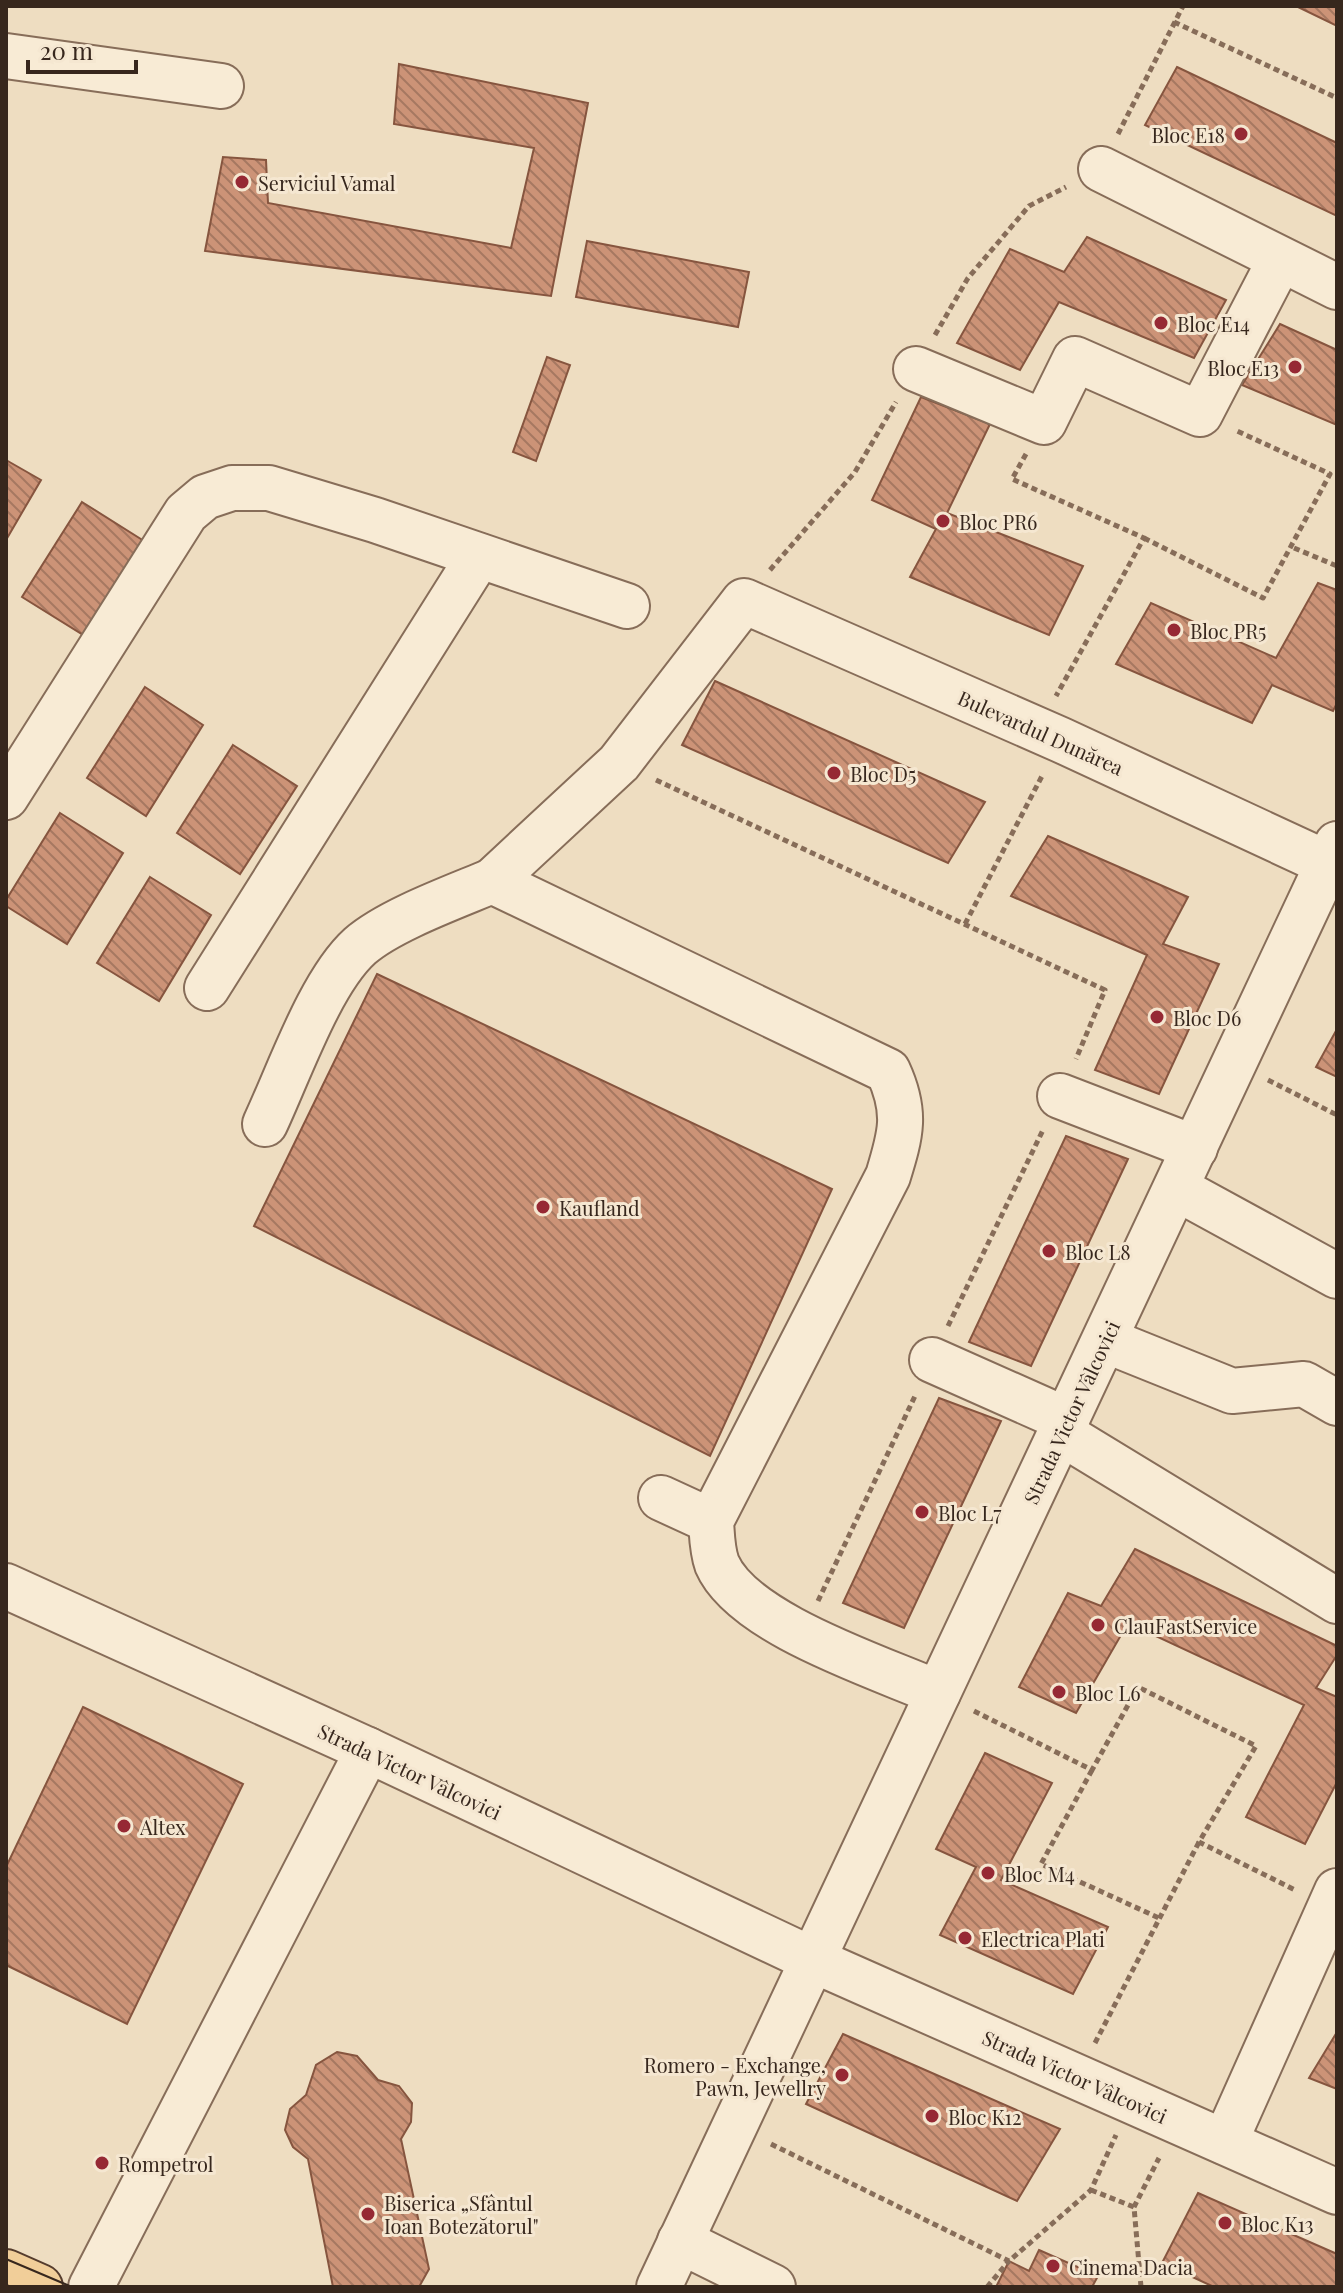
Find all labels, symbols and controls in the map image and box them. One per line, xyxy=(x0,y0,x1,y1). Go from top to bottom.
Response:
scale bar xyxy=(28,24,136,74)
text: 20 m xyxy=(40,34,93,66)
place label: Bloc E18 xyxy=(1152,121,1225,148)
marker: Bloc E18 xyxy=(1232,125,1250,143)
place label: Serviciul Vamal xyxy=(258,169,396,196)
marker: Serviciul Vamal xyxy=(233,173,251,191)
place label: Bloc E14 xyxy=(1177,310,1250,337)
marker: Bloc E14 xyxy=(1152,314,1170,332)
place label: Bloc E13 xyxy=(1207,354,1279,381)
marker: Bloc E13 xyxy=(1286,358,1304,376)
place label: Bloc PR6 xyxy=(959,508,1037,535)
marker: Bloc PR6 xyxy=(934,512,952,530)
place label: Bloc PR5 xyxy=(1190,617,1266,644)
marker: Bloc PR5 xyxy=(1165,621,1183,639)
street label: Bulevardul Dunărea xyxy=(954,683,1128,781)
place label: Bloc D5 xyxy=(850,760,916,787)
marker: Bloc D5 xyxy=(825,764,843,782)
place label: Bloc D6 xyxy=(1173,1004,1241,1031)
marker: Bloc D6 xyxy=(1148,1008,1166,1026)
place label: Kaufland xyxy=(559,1194,640,1221)
marker: Kaufland xyxy=(534,1198,552,1216)
place label: Bloc L8 xyxy=(1065,1238,1131,1265)
marker: Bloc L8 xyxy=(1040,1242,1058,1260)
street label: Strada Victor Vâlcovici xyxy=(1017,1316,1125,1508)
place label: Bloc L7 xyxy=(938,1499,1001,1526)
marker: Bloc L7 xyxy=(913,1503,931,1521)
place label: ClauFastService xyxy=(1114,1612,1257,1639)
marker: ClauFastService xyxy=(1089,1616,1107,1634)
place label: Bloc L6 xyxy=(1075,1679,1141,1706)
marker: Bloc L6 xyxy=(1050,1683,1068,1701)
street label: Strada Victor Vâlcovici xyxy=(314,1717,506,1825)
place label: Altex xyxy=(139,1813,186,1840)
marker: Altex xyxy=(115,1817,133,1835)
place label: Bloc M4 xyxy=(1004,1860,1075,1887)
marker: Bloc M4 xyxy=(979,1864,997,1882)
place label: Electrica Plati xyxy=(981,1925,1105,1952)
marker: Electrica Plati xyxy=(956,1929,974,1947)
street label: Strada Victor Vâlcovici xyxy=(978,2023,1172,2129)
place label: Romero - Exchange, Pawn, Jewellry xyxy=(644,2051,826,2101)
marker: Romero - Exchange, Pawn, Jewellry xyxy=(833,2066,851,2084)
place label: Bloc K12 xyxy=(948,2103,1022,2130)
marker: Bloc K12 xyxy=(923,2107,941,2125)
place label: Rompetrol xyxy=(118,2150,214,2177)
marker: Rompetrol xyxy=(93,2154,111,2172)
place label: Biserica „Sfântul Ioan Botezătorul" xyxy=(384,2189,539,2239)
marker: Biserica „Sfântul Ioan Botezătorul" xyxy=(359,2205,377,2223)
place label: Bloc K13 xyxy=(1241,2210,1314,2237)
marker: Bloc K13 xyxy=(1216,2214,1234,2232)
place label: Cinema Dacia xyxy=(1069,2253,1193,2280)
marker: Cinema Dacia xyxy=(1044,2257,1062,2275)

